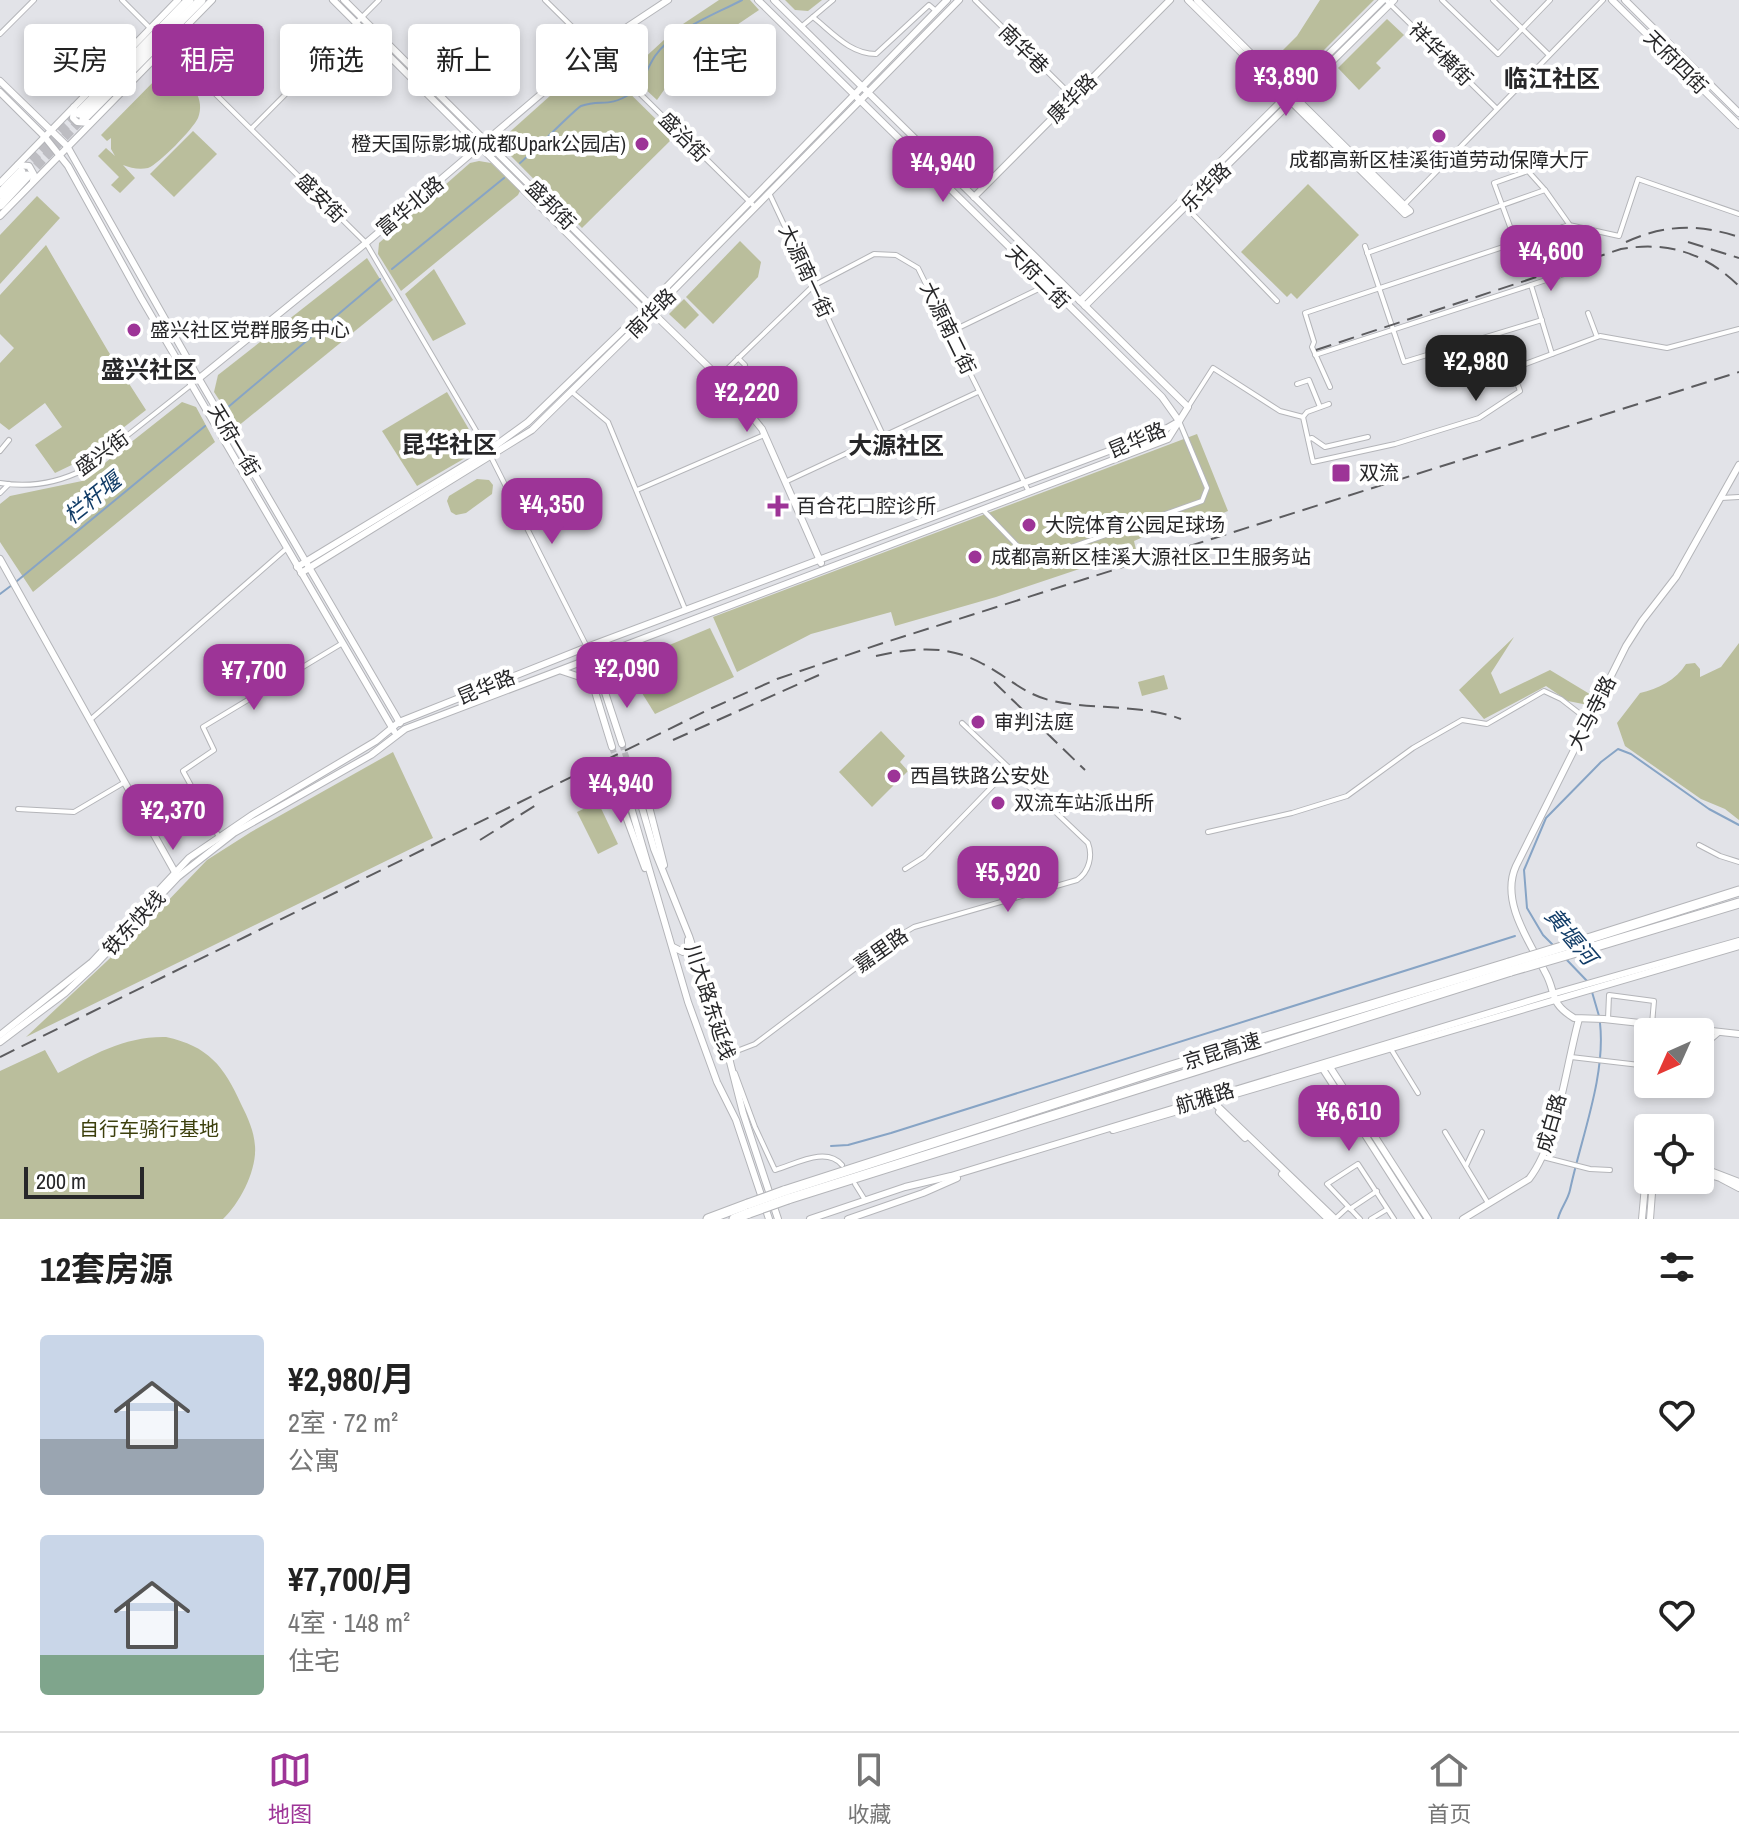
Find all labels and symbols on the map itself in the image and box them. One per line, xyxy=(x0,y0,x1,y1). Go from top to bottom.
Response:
street label: 祥华横街 xyxy=(1404,16,1479,91)
street label: 南华巷 xyxy=(994,18,1055,79)
street label: 天府四街 xyxy=(1639,24,1714,99)
pin: ¥3,890 xyxy=(1221,50,1351,118)
district label: 临江社区 xyxy=(1504,62,1600,94)
street label: 康华路 xyxy=(1041,67,1102,128)
street label: 盛治街 xyxy=(654,106,715,167)
marker: 成都高新区桂溪街道劳动保障大厅 xyxy=(1430,127,1448,145)
place label: 橙天国际影城(成都Upark公园店) xyxy=(351,130,626,157)
marker: 橙天国际影城(成都Upark公园店) xyxy=(633,135,651,153)
pin: ¥4,940 xyxy=(878,136,1008,204)
place label: 成都高新区桂溪街道劳动保障大厅 xyxy=(1289,146,1589,173)
street label: 乐华路 xyxy=(1175,156,1236,217)
street label: 盛安街 xyxy=(291,167,352,228)
street label: 富华北路 xyxy=(370,170,449,242)
street label: 盛邦街 xyxy=(521,174,582,235)
street label: 大源南一街 xyxy=(773,220,840,322)
pin: ¥4,600 xyxy=(1486,225,1616,293)
street label: 天府二街 xyxy=(1001,239,1076,314)
street label: 大源南二街 xyxy=(914,277,983,379)
street label: 南华路 xyxy=(620,282,681,343)
place label: 盛兴社区党群服务中心 xyxy=(150,316,350,343)
marker: 盛兴社区党群服务中心 xyxy=(125,321,143,339)
pin: ¥2,980 xyxy=(1411,335,1541,403)
district label: 盛兴社区 xyxy=(101,353,197,385)
pin: ¥2,220 xyxy=(682,366,812,434)
street label: 天府一街 xyxy=(202,399,267,481)
street label: 昆华路 xyxy=(1104,415,1170,464)
street label: 盛兴街 xyxy=(70,424,134,481)
district label: 昆华社区 xyxy=(401,428,497,460)
district label: 大源社区 xyxy=(848,429,944,461)
place label: 双流 xyxy=(1359,459,1399,486)
marker: 双流 xyxy=(1330,462,1352,484)
water label: 栏杆堰 xyxy=(57,463,130,530)
pin: ¥4,350 xyxy=(487,478,617,546)
place label: 百合花口腔诊所 xyxy=(796,492,936,519)
marker: 百合花口腔诊所 xyxy=(767,495,789,517)
place label: 大院体育公园足球场 xyxy=(1045,511,1225,538)
marker: 大院体育公园足球场 xyxy=(1020,516,1038,534)
place label: 成都高新区桂溪大源社区卫生服务站 xyxy=(991,543,1311,570)
marker: 成都高新区桂溪大源社区卫生服务站 xyxy=(966,548,984,566)
pin: ¥2,090 xyxy=(562,642,692,710)
pin: ¥7,700 xyxy=(189,644,319,712)
street label: 昆华路 xyxy=(453,663,519,710)
street label: 大马寺路 xyxy=(1561,671,1622,755)
place label: 审判法庭 xyxy=(994,708,1074,735)
marker: 审判法庭 xyxy=(969,713,987,731)
pin: ¥4,940 xyxy=(556,757,686,825)
place label: 西昌铁路公安处 xyxy=(910,762,1050,789)
marker: 西昌铁路公安处 xyxy=(885,767,903,785)
pin: ¥2,370 xyxy=(108,784,238,852)
place label: 双流车站派出所 xyxy=(1014,789,1154,816)
marker: 双流车站派出所 xyxy=(989,794,1007,812)
pin: ¥5,920 xyxy=(943,846,1073,914)
street label: 铁东快线 xyxy=(96,884,171,961)
water label: 黄堰河 xyxy=(1538,901,1606,974)
street label: 嘉里路 xyxy=(848,921,913,978)
street label: 川大路东延线 xyxy=(679,941,742,1063)
north arrow xyxy=(1634,1018,1714,1098)
street label: 京昆高速 xyxy=(1180,1026,1264,1075)
street label: 航雅路 xyxy=(1172,1076,1237,1119)
pin: ¥6,610 xyxy=(1284,1085,1414,1153)
street label: 成白路 xyxy=(1529,1090,1572,1155)
park label: 自行车骑行基地 xyxy=(79,1115,219,1142)
scale bar xyxy=(24,1163,144,1199)

